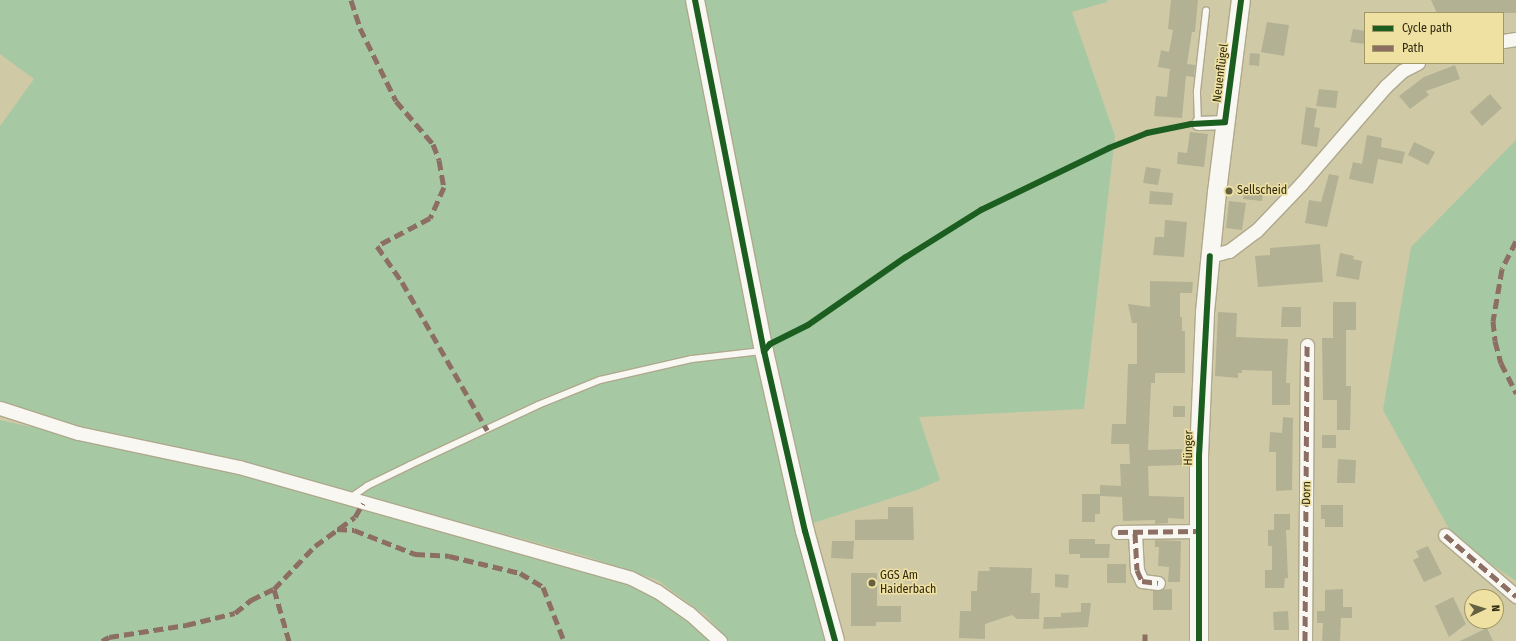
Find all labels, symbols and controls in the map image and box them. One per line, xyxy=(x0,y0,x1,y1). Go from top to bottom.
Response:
legend xyxy=(1364,12,1504,64)
text: Cycle path xyxy=(1402,21,1452,35)
text: Path xyxy=(1402,41,1424,55)
street label: Neuenflügel xyxy=(1210,43,1232,103)
place label: Sellscheid xyxy=(1237,184,1287,198)
marker: Sellscheid xyxy=(1224,186,1234,196)
street label: Hünger xyxy=(1181,430,1197,466)
street label: Dorn xyxy=(1300,481,1314,505)
place label: GGS Am Haiderbach xyxy=(880,569,936,597)
marker: GGS Am Haiderbach xyxy=(867,578,877,588)
north arrow xyxy=(1464,589,1504,629)
text: N xyxy=(1489,604,1502,612)

